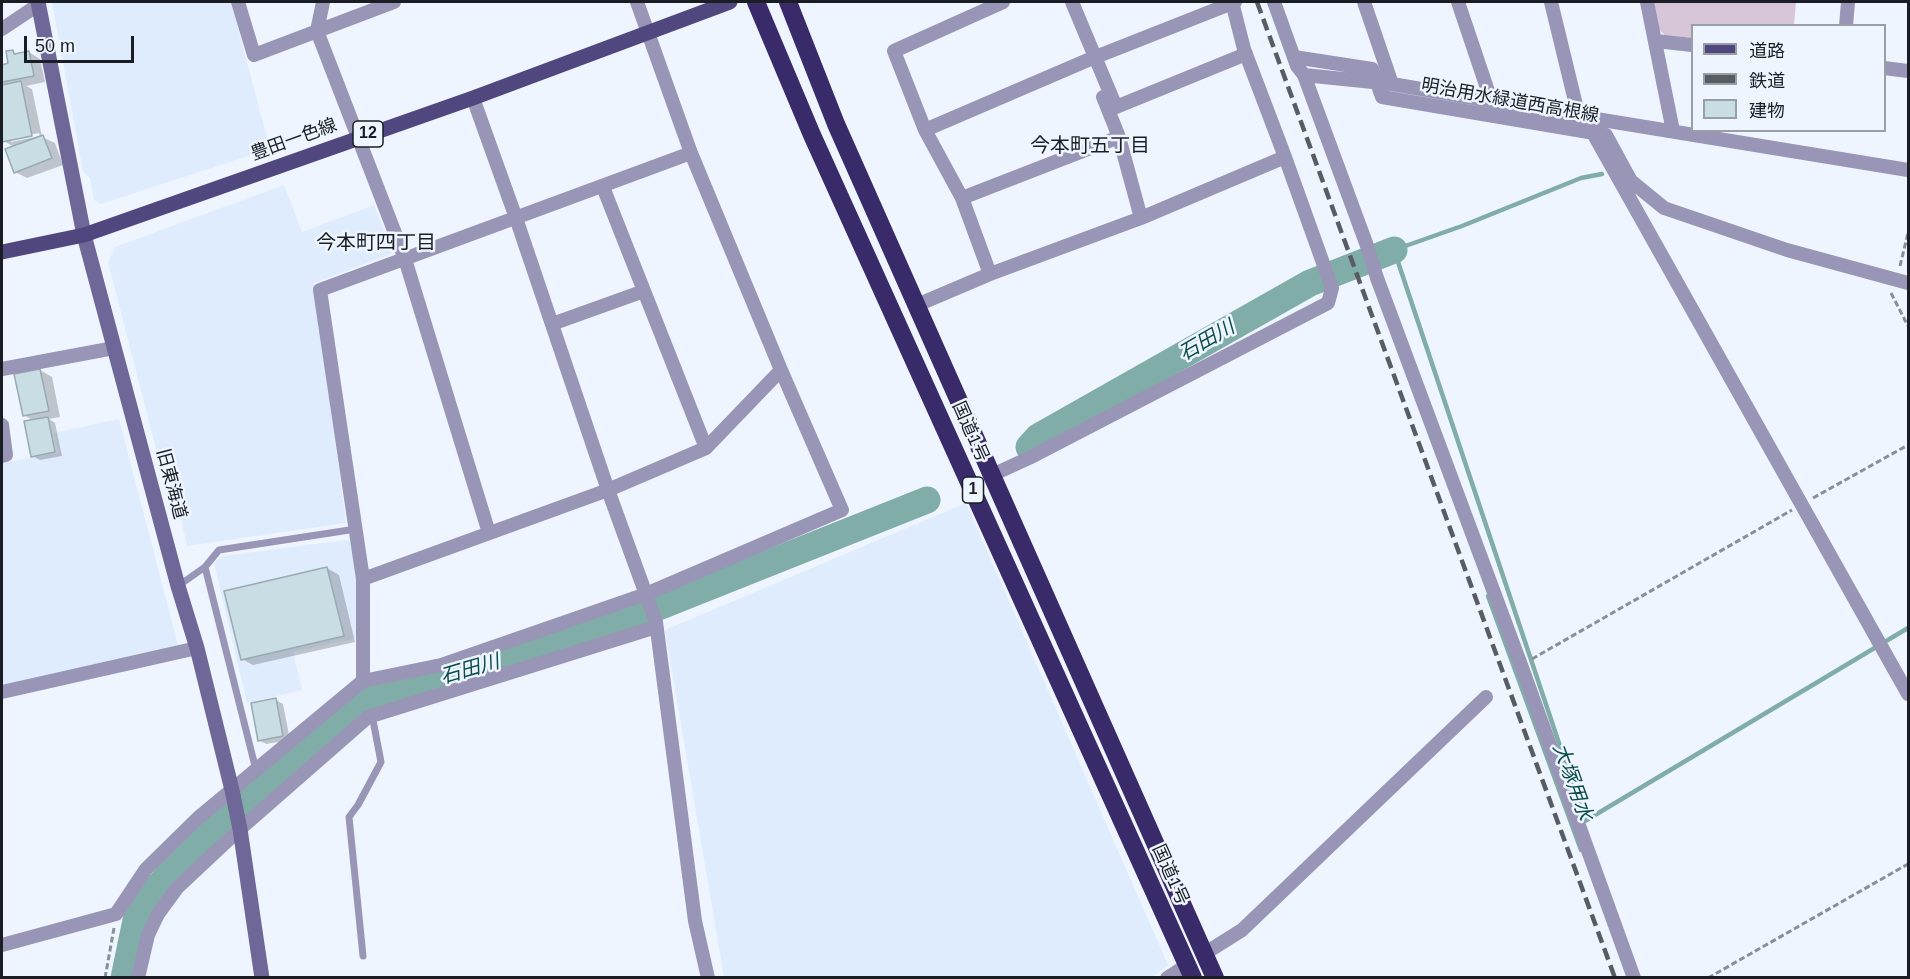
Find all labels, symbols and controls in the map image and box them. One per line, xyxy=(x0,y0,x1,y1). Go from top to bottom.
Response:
scale bar xyxy=(27,24,136,62)
legend xyxy=(1691,24,1886,132)
text: 50 m xyxy=(35,36,75,56)
text: 道路 xyxy=(1749,41,1785,61)
text: 鉄道 xyxy=(1749,71,1785,91)
street label: 明治用水緑道西高根線 xyxy=(1419,75,1601,127)
text: 建物 xyxy=(1749,101,1785,121)
street label: 豊田一色線 xyxy=(248,114,340,166)
road number: 12 xyxy=(353,121,383,147)
district label: 今本町五丁目 xyxy=(1030,134,1150,158)
district label: 今本町四丁目 xyxy=(316,231,436,255)
water label: 石田川 xyxy=(1175,316,1239,366)
street label: 国道1号 xyxy=(947,398,993,466)
street label: 旧東海道 xyxy=(151,446,191,522)
road number: 1 xyxy=(962,477,984,503)
water label: 石田川 xyxy=(438,650,502,690)
water label: 大塚用水 xyxy=(1547,740,1597,824)
street label: 国道1号 xyxy=(1147,841,1193,909)

